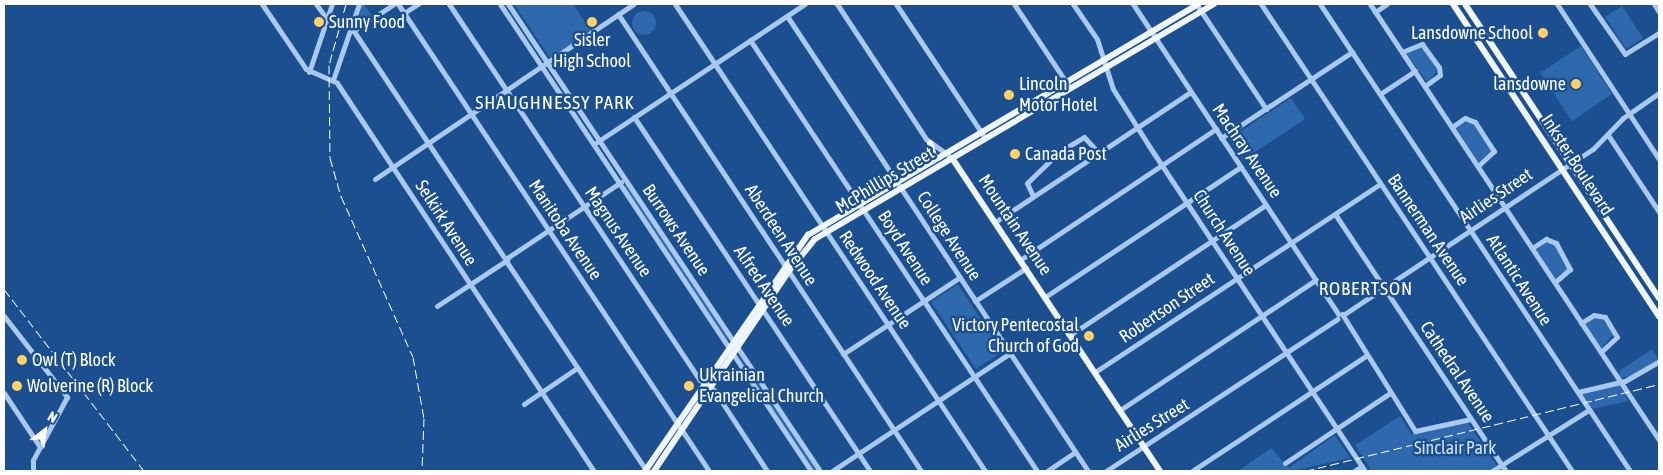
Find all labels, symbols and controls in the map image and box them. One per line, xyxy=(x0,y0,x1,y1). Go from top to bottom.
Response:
place label: Sunny Food xyxy=(329,11,405,33)
marker: Sunny Food xyxy=(313,16,325,28)
marker: Sisler High School xyxy=(586,16,598,28)
place label: Lansdowne School xyxy=(1411,22,1533,44)
marker: Lansdowne School xyxy=(1537,27,1549,39)
place label: Sisler High School xyxy=(553,30,631,72)
place label: lansdowne xyxy=(1493,73,1566,95)
place label: Lincoln Motor Hotel xyxy=(1019,74,1098,116)
marker: lansdowne xyxy=(1570,78,1582,90)
marker: Lincoln Motor Hotel xyxy=(1003,89,1015,101)
district label: SHAUGHNESSY PARK xyxy=(473,92,637,114)
street label: Machray Avenue xyxy=(1208,100,1286,202)
street label: Inkster Boulevard xyxy=(1536,110,1618,220)
street label: McPhillips Street xyxy=(832,142,938,218)
place label: Canada Post xyxy=(1025,143,1107,165)
marker: Canada Post xyxy=(1009,148,1021,160)
street label: Airlies Street xyxy=(1455,164,1537,228)
street label: Bannerman Avenue xyxy=(1383,170,1473,290)
street label: Mountain Avenue xyxy=(973,171,1057,279)
street label: Selkirk Avenue xyxy=(410,176,482,270)
street label: Manitoba Avenue xyxy=(524,176,606,284)
street label: Burrows Avenue xyxy=(638,180,714,280)
street label: Aberdeen Avenue xyxy=(740,180,822,290)
street label: Magnus Avenue xyxy=(580,183,656,281)
street label: Church Avenue xyxy=(1188,186,1260,280)
street label: College Avenue xyxy=(912,187,986,285)
street label: Boyd Avenue xyxy=(873,207,937,289)
street label: Redwood Avenue xyxy=(834,227,916,333)
street label: Atlantic Avenue xyxy=(1482,230,1556,330)
street label: Alfred Avenue xyxy=(729,242,799,330)
street label: Robertson Street xyxy=(1115,268,1219,348)
district label: ROBERTSON xyxy=(1318,278,1414,300)
place label: Victory Pentecostal Church of God xyxy=(952,315,1079,358)
street label: Cathedral Avenue xyxy=(1415,317,1499,427)
marker: Victory Pentecostal Church of God xyxy=(1083,330,1095,342)
place label: Owl (T) Block xyxy=(32,349,116,371)
marker: Owl (T) Block xyxy=(16,354,28,366)
place label: Ukrainian Evangelical Church xyxy=(699,365,824,408)
place label: Wolverine (R) Block xyxy=(27,375,153,397)
marker: Wolverine (R) Block xyxy=(11,380,23,392)
marker: Ukrainian Evangelical Church xyxy=(683,380,695,392)
street label: Airlies Street xyxy=(1111,394,1193,456)
north arrow xyxy=(20,405,70,455)
text: N xyxy=(45,408,60,426)
park label: Sinclair Park xyxy=(1414,437,1496,459)

